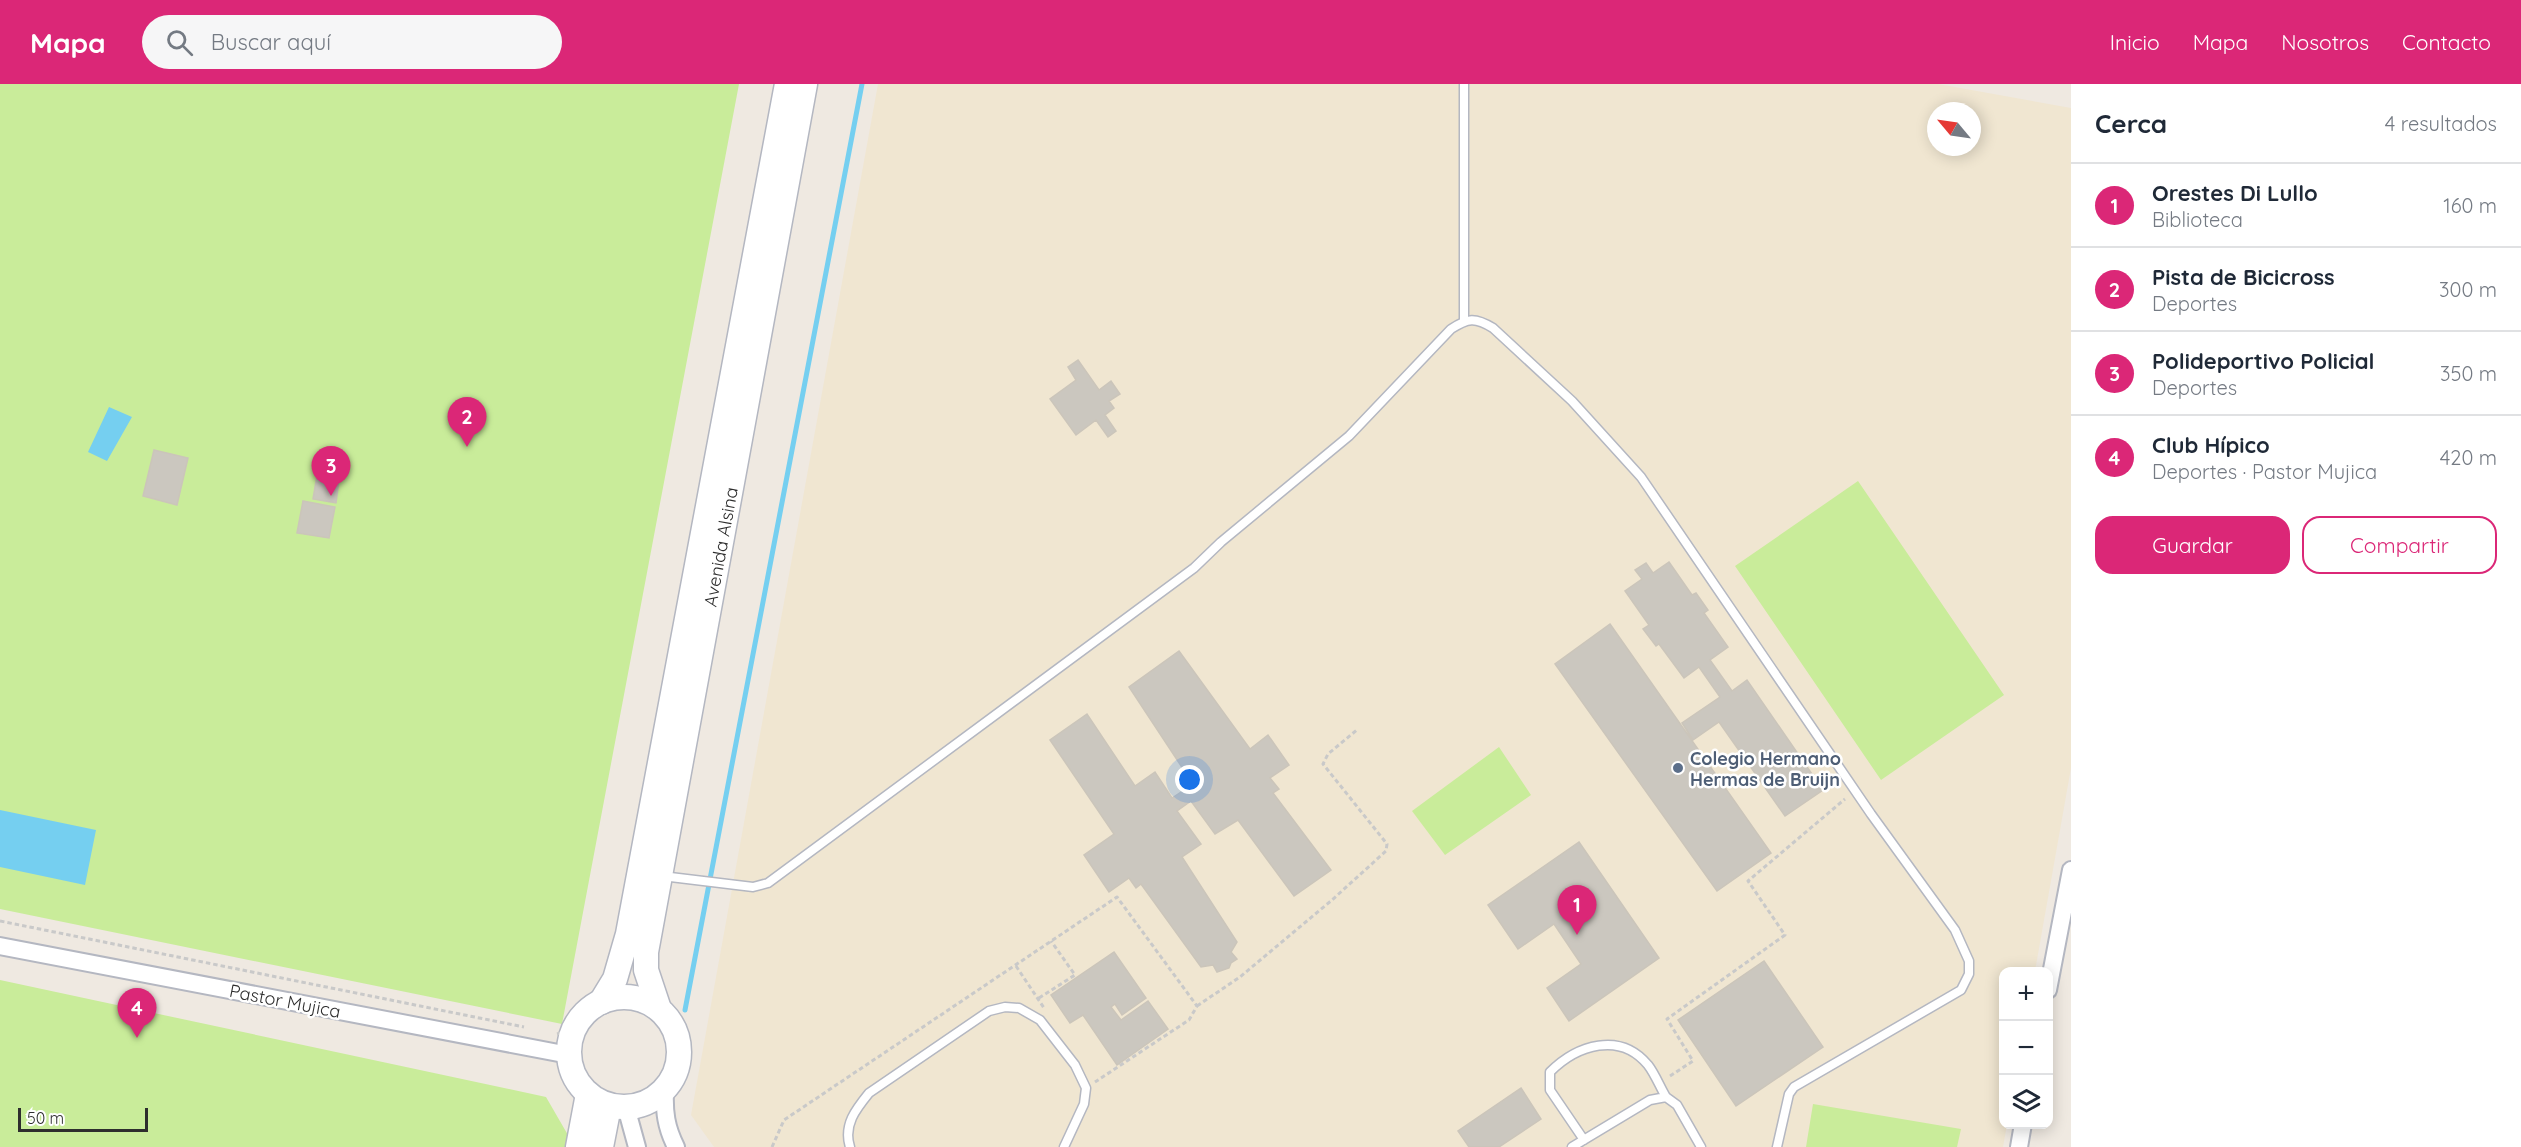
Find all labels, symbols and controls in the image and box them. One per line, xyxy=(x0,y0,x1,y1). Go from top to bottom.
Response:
search box xyxy=(142,15,562,69)
text: Mapa xyxy=(30,25,106,60)
icon: search xyxy=(163,26,196,59)
text: Buscar aquí xyxy=(211,28,331,56)
text: Inicio xyxy=(2110,29,2160,55)
text: Mapa xyxy=(2193,29,2248,55)
text: Nosotros xyxy=(2281,29,2369,55)
text: Contacto xyxy=(2402,29,2491,55)
north arrow xyxy=(1927,102,1981,156)
text: Cerca xyxy=(2095,107,2167,140)
text: 4 resultados xyxy=(2385,111,2497,136)
text: Orestes Di Lullo xyxy=(2152,179,2318,207)
text: 1 xyxy=(2111,193,2118,218)
text: 160 m xyxy=(2443,193,2497,218)
text: Biblioteca xyxy=(2152,207,2243,232)
text: Pista de Bicicross xyxy=(2152,263,2335,291)
text: 2 xyxy=(2109,277,2120,302)
text: 300 m xyxy=(2439,277,2497,302)
text: Deportes xyxy=(2152,291,2237,316)
text: Polideportivo Policial xyxy=(2152,347,2374,375)
text: 3 xyxy=(2109,361,2120,386)
text: 350 m xyxy=(2440,361,2497,386)
text: Deportes xyxy=(2152,375,2237,400)
pin: 2 xyxy=(448,398,486,447)
text: Club Hípico xyxy=(2152,431,2270,459)
text: 4 xyxy=(2109,445,2120,470)
text: 420 m xyxy=(2440,445,2497,470)
pin: 3 xyxy=(312,446,350,496)
text: Deportes · Pastor Mujica xyxy=(2152,459,2377,484)
street label: Avenida Alsina xyxy=(698,485,742,609)
button: Guardar xyxy=(2095,516,2290,574)
button: Compartir xyxy=(2302,516,2497,574)
place label: Colegio Hermano Hermas de Bruijn xyxy=(1690,747,1841,791)
marker: Colegio Hermano Hermas de Bruijn xyxy=(1671,761,1685,775)
your location xyxy=(1175,765,1204,794)
pin: 1 xyxy=(1558,886,1596,935)
map controls xyxy=(1999,967,2053,1129)
button: + xyxy=(1999,967,2053,1021)
street label: Pastor Mujica xyxy=(227,979,343,1023)
pin: 4 xyxy=(118,988,156,1038)
button: − xyxy=(1999,1021,2053,1075)
button: layers xyxy=(1999,1075,2053,1129)
scale bar xyxy=(18,1105,148,1132)
text: 50 m xyxy=(27,1108,64,1128)

